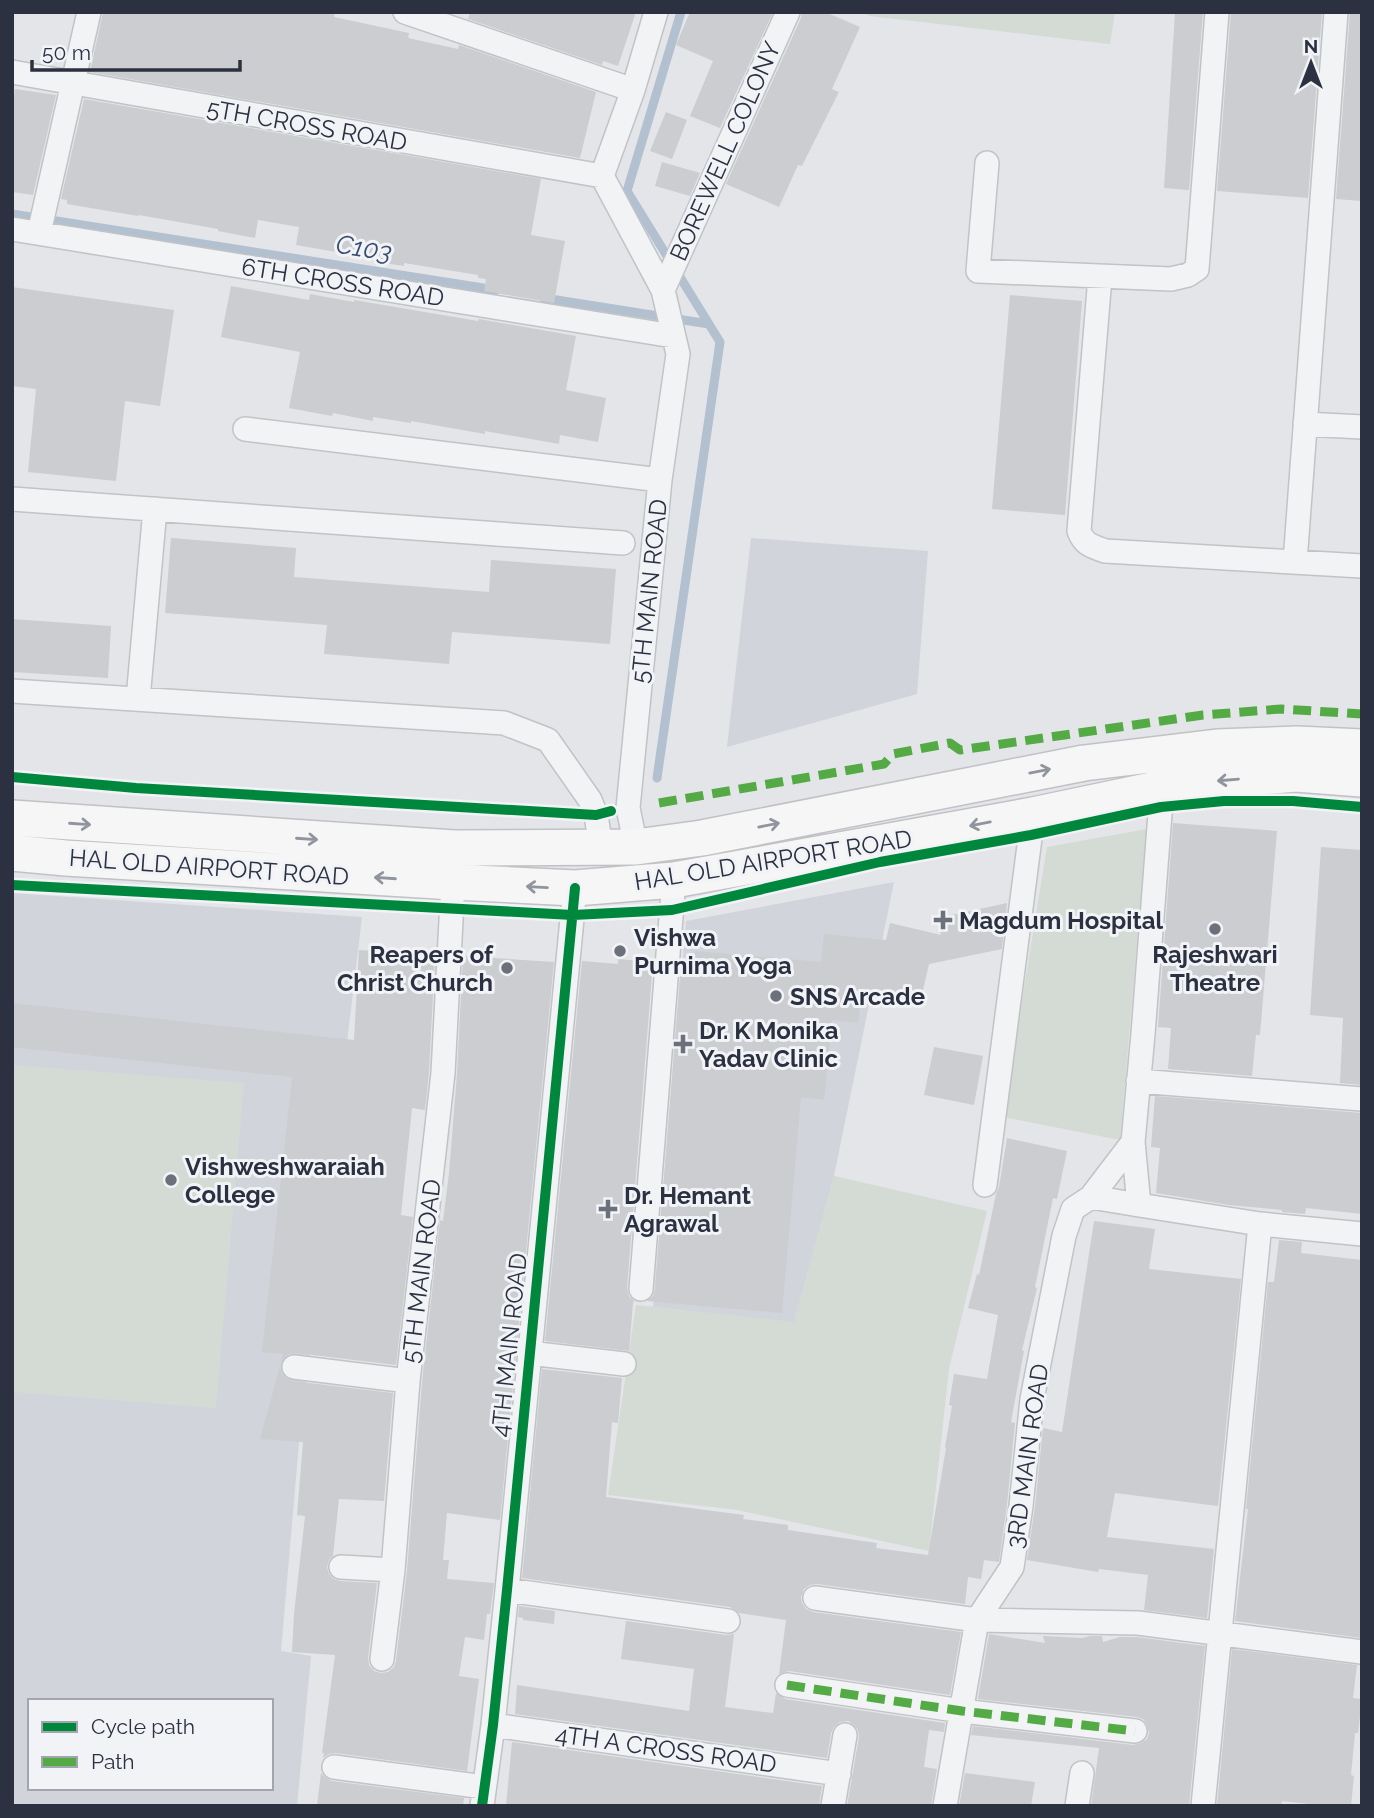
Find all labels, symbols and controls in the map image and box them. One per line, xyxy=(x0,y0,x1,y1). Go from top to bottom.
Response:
scale bar xyxy=(32,28,240,72)
north arrow xyxy=(1276,28,1346,98)
text: N xyxy=(1304,35,1318,57)
street label: BOREWELL COLONY xyxy=(664,36,787,265)
text: 50 m xyxy=(42,40,91,65)
street label: 5TH CROSS ROAD xyxy=(205,93,409,157)
water label: C103 xyxy=(334,229,394,267)
street label: 6TH CROSS ROAD xyxy=(240,252,446,312)
street label: 5TH MAIN ROAD xyxy=(625,497,673,685)
one-way arrow xyxy=(1028,764,1051,778)
one-way arrow xyxy=(1217,774,1239,787)
one-way arrow xyxy=(757,817,780,831)
one-way arrow xyxy=(68,818,91,831)
one-way arrow xyxy=(969,818,992,831)
street label: HAL OLD AIRPORT ROAD xyxy=(632,824,914,896)
one-way arrow xyxy=(296,832,319,845)
street label: HAL OLD AIRPORT ROAD xyxy=(68,843,350,891)
one-way arrow xyxy=(374,871,397,884)
one-way arrow xyxy=(526,880,549,893)
place label: Magdum Hospital xyxy=(959,906,1163,935)
marker: Magdum Hospital xyxy=(933,910,953,930)
marker: Rajeshwari Theatre xyxy=(1207,921,1223,937)
place label: Vishwa Purnima Yoga xyxy=(634,923,792,980)
place label: Reapers of Christ Church xyxy=(337,940,494,997)
place label: Rajeshwari Theatre xyxy=(1152,940,1278,997)
marker: Vishwa Purnima Yoga xyxy=(612,943,628,959)
marker: Reapers of Christ Church xyxy=(499,960,515,976)
place label: SNS Arcade xyxy=(790,982,925,1011)
marker: SNS Arcade xyxy=(768,988,784,1004)
place label: Dr. K Monika Yadav Clinic xyxy=(699,1016,839,1073)
marker: Dr. K Monika Yadav Clinic xyxy=(673,1034,693,1054)
place label: Vishweshwaraiah College xyxy=(185,1152,385,1209)
marker: Vishweshwaraiah College xyxy=(163,1172,179,1188)
street label: 5TH MAIN ROAD xyxy=(395,1177,447,1365)
place label: Dr. Hemant Agrawal xyxy=(624,1181,751,1238)
marker: Dr. Hemant Agrawal xyxy=(598,1199,618,1219)
street label: 4TH MAIN ROAD xyxy=(485,1252,533,1438)
street label: 3RD MAIN ROAD xyxy=(1000,1362,1054,1550)
legend xyxy=(28,1699,273,1790)
text: Cycle path xyxy=(91,1714,195,1739)
street label: 4TH A CROSS ROAD xyxy=(553,1719,779,1779)
text: Path xyxy=(91,1749,135,1774)

